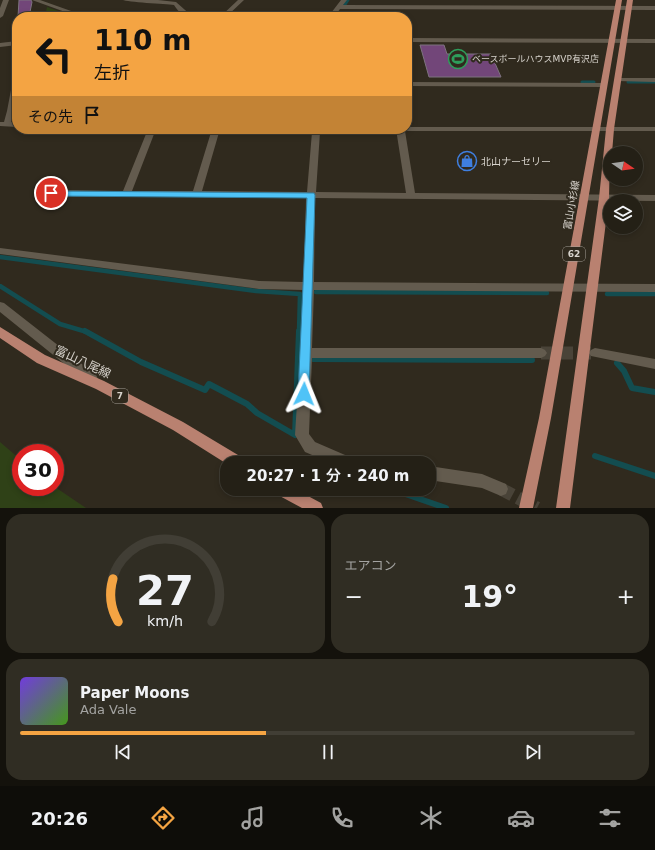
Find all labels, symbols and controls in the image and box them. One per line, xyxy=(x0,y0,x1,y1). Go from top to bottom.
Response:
text: 110 m xyxy=(94,24,191,57)
icon: left xyxy=(28,28,80,80)
sports icon: ベースボールハウスMVP有沢店 xyxy=(447,48,469,70)
place label: ベースボールハウスMVP有沢店 xyxy=(472,54,599,64)
text: 左折 xyxy=(94,62,130,83)
icon: arrive xyxy=(81,104,103,126)
text: その先 xyxy=(28,108,73,126)
north arrow xyxy=(603,146,643,186)
map controls xyxy=(603,146,643,234)
shop icon: 北山ナーセリー xyxy=(456,150,478,172)
place label: 北山ナーセリー xyxy=(481,156,551,167)
pin xyxy=(34,176,68,210)
street label: 富山小杉線 xyxy=(562,180,581,231)
icon: arrive xyxy=(40,182,62,204)
button: layers xyxy=(603,194,643,234)
road number: 62 xyxy=(563,247,585,261)
street label: 富山八尾線 xyxy=(53,343,113,381)
position arrow xyxy=(283,373,325,415)
road number: 7 xyxy=(112,389,128,403)
speed limit sign: 30 xyxy=(12,444,64,496)
text: 20:27 · 1 分 · 240 m xyxy=(247,467,409,485)
text: エアコン xyxy=(345,558,397,573)
text: 27 xyxy=(136,565,194,614)
text: 19° xyxy=(461,579,518,614)
text: − xyxy=(345,584,363,609)
text: + xyxy=(617,584,635,609)
text: km/h xyxy=(147,612,183,628)
text: Paper Moons xyxy=(80,684,189,702)
text: Ada Vale xyxy=(80,702,136,717)
icon: previous xyxy=(112,741,134,763)
icon: pause xyxy=(317,741,339,763)
icon: next xyxy=(522,741,544,763)
icon: directions xyxy=(149,804,177,832)
icon: music xyxy=(239,804,267,832)
icon: phone xyxy=(328,804,356,832)
icon: climate xyxy=(417,804,445,832)
icon: car xyxy=(507,804,535,832)
icon: filters xyxy=(596,804,624,832)
text: 20:26 xyxy=(31,808,88,829)

